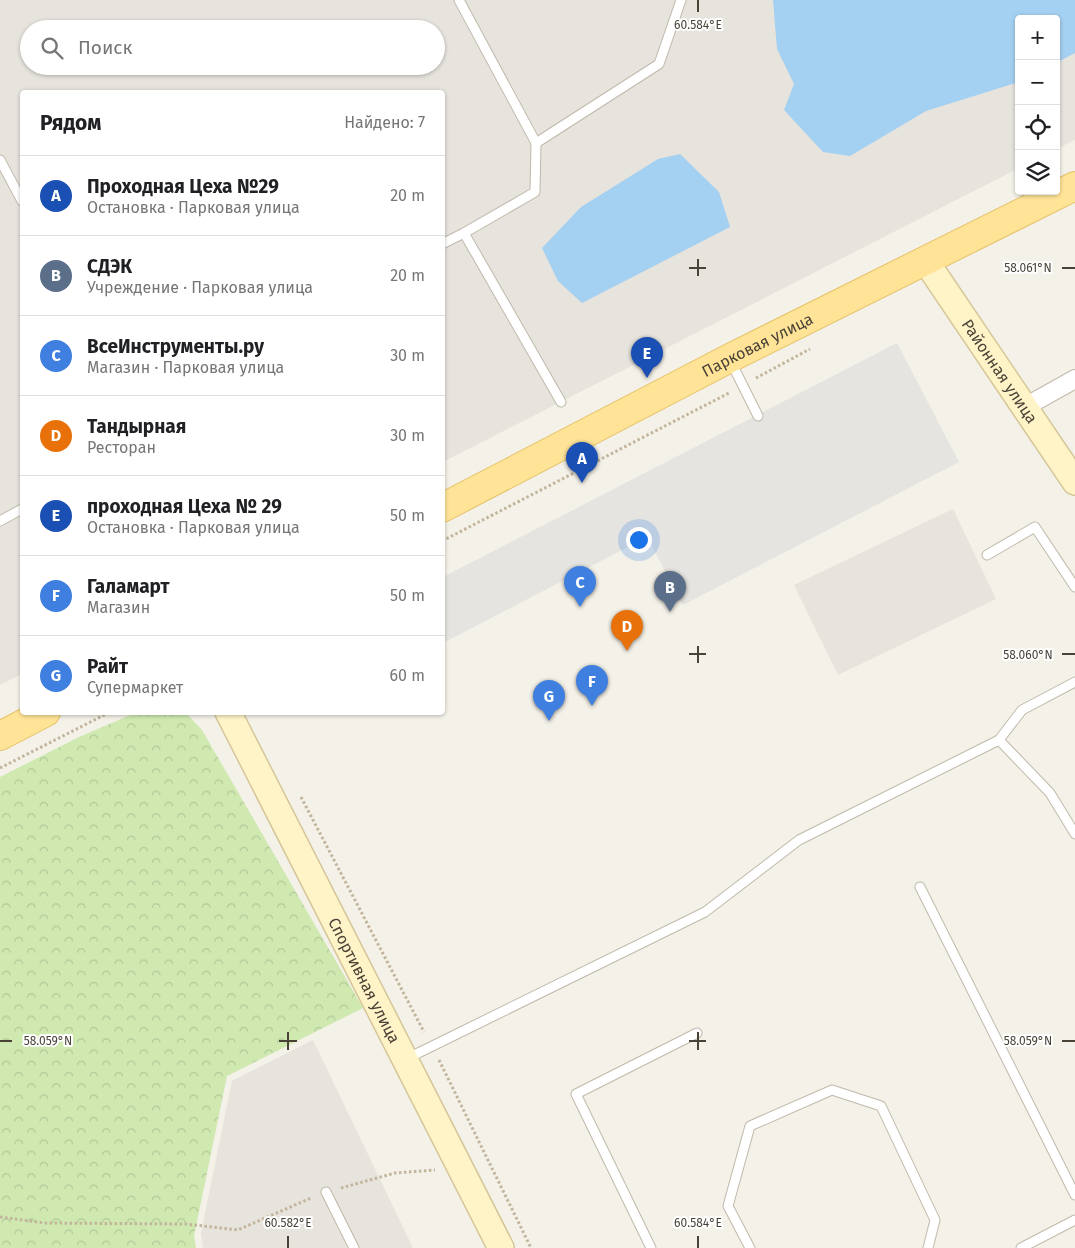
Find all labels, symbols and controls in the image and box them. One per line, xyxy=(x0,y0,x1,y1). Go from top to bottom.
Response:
map controls xyxy=(1015,15,1060,195)
button: + xyxy=(1015,15,1060,60)
text: 60.584°E xyxy=(674,18,722,32)
search box xyxy=(20,20,445,75)
icon: search xyxy=(38,34,66,62)
text: Поиск xyxy=(78,36,132,59)
button: − xyxy=(1015,60,1060,105)
button: locate xyxy=(1015,105,1060,150)
text: Рядом xyxy=(40,110,101,136)
text: Найдено: 7 xyxy=(344,113,425,132)
button: layers xyxy=(1015,150,1060,195)
text: Проходная Цеха №29 xyxy=(87,175,279,198)
text: A xyxy=(51,186,61,205)
text: 20 m xyxy=(390,186,425,205)
text: Остановка · Парковая улица xyxy=(87,198,300,217)
text: СДЭК xyxy=(87,255,132,278)
text: 58.061°N xyxy=(1004,261,1052,275)
text: B xyxy=(51,266,61,285)
text: 20 m xyxy=(390,266,425,285)
text: Учреждение · Парковая улица xyxy=(87,278,313,297)
street label: Парковая улица xyxy=(698,309,816,381)
street label: Районная улица xyxy=(958,315,1042,427)
text: ВсеИнструменты.ру xyxy=(87,335,264,358)
pin: E xyxy=(631,337,663,378)
text: C xyxy=(51,346,61,365)
text: 30 m xyxy=(390,346,425,365)
text: Магазин · Парковая улица xyxy=(87,358,284,377)
text: Тандырная xyxy=(87,415,186,438)
text: D xyxy=(51,426,61,445)
text: 30 m xyxy=(390,426,425,445)
text: Ресторан xyxy=(87,438,156,457)
pin: A xyxy=(566,442,598,483)
text: проходная Цеха № 29 xyxy=(87,495,282,518)
text: E xyxy=(52,506,60,525)
text: 50 m xyxy=(390,506,425,525)
text: Остановка · Парковая улица xyxy=(87,518,300,537)
your location xyxy=(626,527,652,553)
pin: C xyxy=(564,566,596,607)
pin: B xyxy=(654,571,686,612)
text: Галамарт xyxy=(87,575,169,598)
text: F xyxy=(52,586,60,605)
text: 50 m xyxy=(390,586,425,605)
text: Магазин xyxy=(87,598,150,617)
pin: D xyxy=(611,610,643,651)
text: 58.060°N xyxy=(1003,648,1053,662)
text: Райт xyxy=(87,655,128,678)
pin: F xyxy=(576,665,608,706)
text: G xyxy=(51,666,61,685)
text: 60 m xyxy=(390,666,425,685)
text: Супермаркет xyxy=(87,678,183,697)
pin: G xyxy=(533,680,565,721)
street label: Спортивная улица xyxy=(325,914,404,1046)
text: 58.059°N xyxy=(24,1034,72,1048)
text: 58.059°N xyxy=(1004,1034,1052,1048)
text: 60.582°E xyxy=(264,1216,312,1230)
text: 60.584°E xyxy=(674,1216,722,1230)

